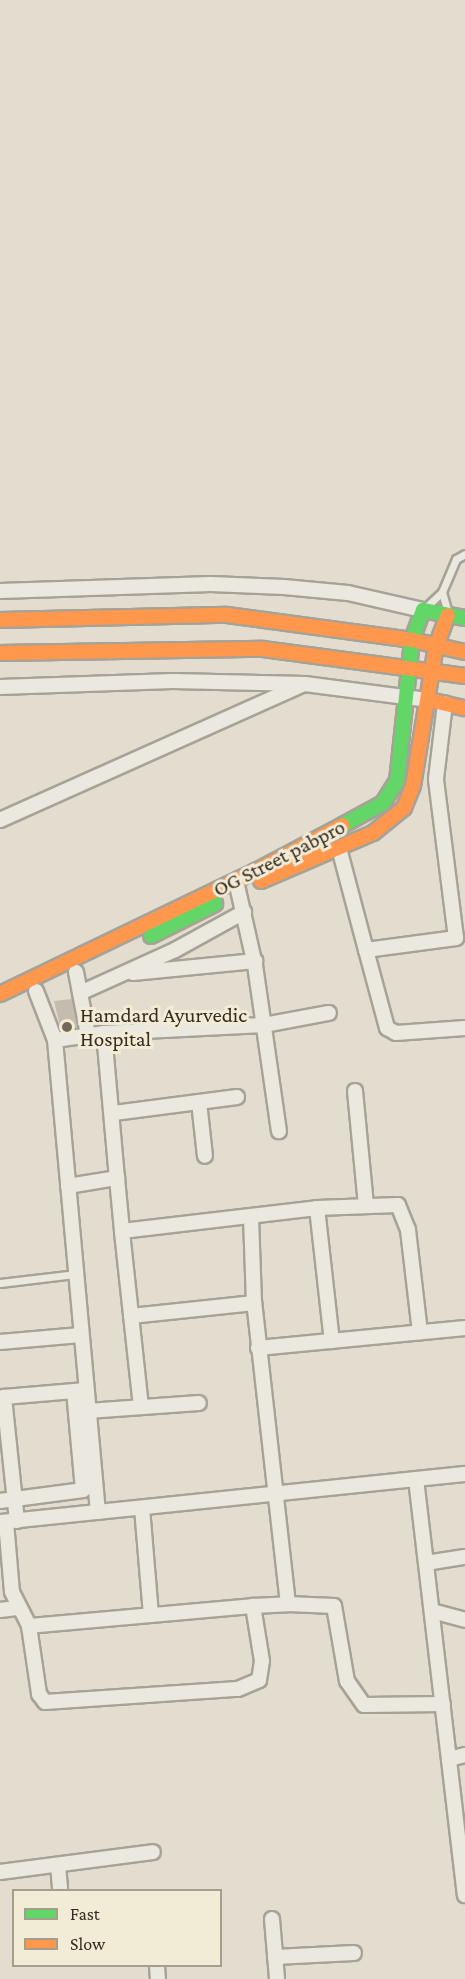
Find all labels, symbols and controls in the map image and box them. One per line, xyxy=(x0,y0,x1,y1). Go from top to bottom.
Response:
street label: OG Street pabpro xyxy=(209,814,349,902)
place label: Hamdard Ayurvedic Hospital xyxy=(80,1002,247,1052)
marker: Hamdard Ayurvedic Hospital xyxy=(58,1018,76,1036)
legend xyxy=(12,1889,222,1967)
text: Fast xyxy=(70,1904,100,1924)
text: Slow xyxy=(70,1934,105,1954)

